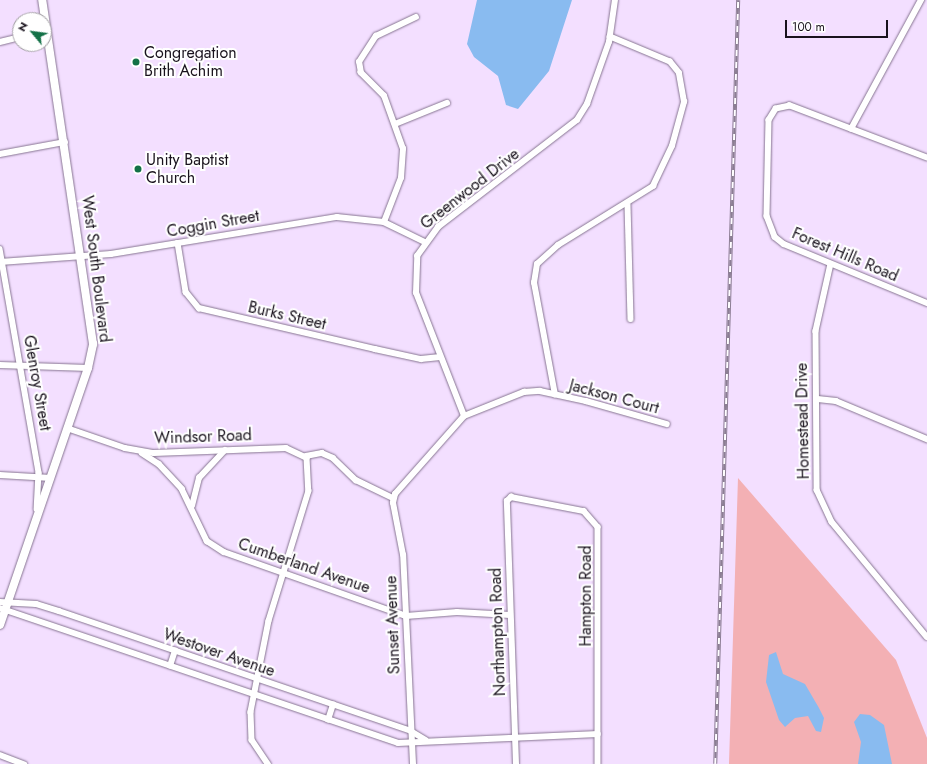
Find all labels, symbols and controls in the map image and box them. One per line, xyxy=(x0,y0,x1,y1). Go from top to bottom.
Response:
north arrow xyxy=(12,12,52,52)
scale bar xyxy=(787,12,890,38)
text: 100 m xyxy=(792,18,825,36)
text: N xyxy=(13,19,31,34)
place label: Congregation Brith Achim xyxy=(144,43,237,81)
marker: Congregation Brith Achim xyxy=(131,57,141,67)
street label: Greenwood Drive xyxy=(417,144,523,234)
place label: Unity Baptist Church xyxy=(146,150,228,188)
marker: Unity Baptist Church xyxy=(133,164,143,174)
street label: West South Boulevard xyxy=(77,194,115,344)
street label: Coggin Street xyxy=(165,206,261,242)
street label: Forest Hills Road xyxy=(789,224,901,286)
street label: Burks Street xyxy=(246,298,328,334)
street label: Glenroy Street xyxy=(19,334,55,432)
street label: Homestead Drive xyxy=(792,363,814,479)
street label: Jackson Court xyxy=(567,376,661,418)
street label: Windsor Road xyxy=(154,426,252,448)
street label: Cumberland Avenue xyxy=(236,534,372,598)
street label: Hampton Road xyxy=(576,545,596,647)
street label: Northampton Road xyxy=(486,567,510,697)
street label: Sunset Avenue xyxy=(382,575,404,675)
street label: Westover Avenue xyxy=(161,625,277,681)

